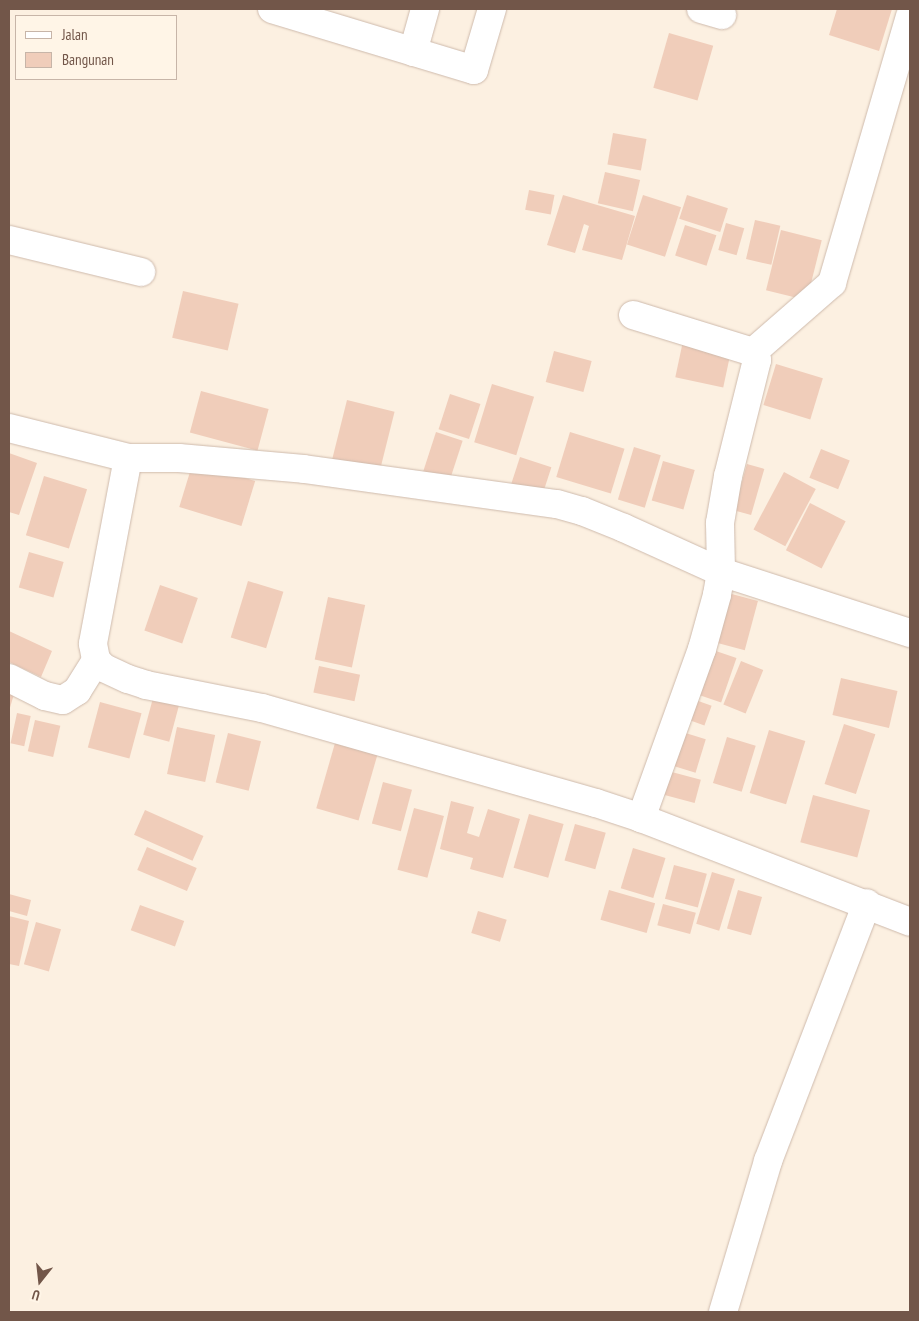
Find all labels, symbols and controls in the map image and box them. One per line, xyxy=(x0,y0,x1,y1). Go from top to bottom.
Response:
legend xyxy=(15,15,178,80)
text: Jalan xyxy=(62,25,88,44)
text: Bangunan xyxy=(62,50,114,69)
north arrow xyxy=(15,1256,65,1306)
text: U xyxy=(30,1286,42,1305)

